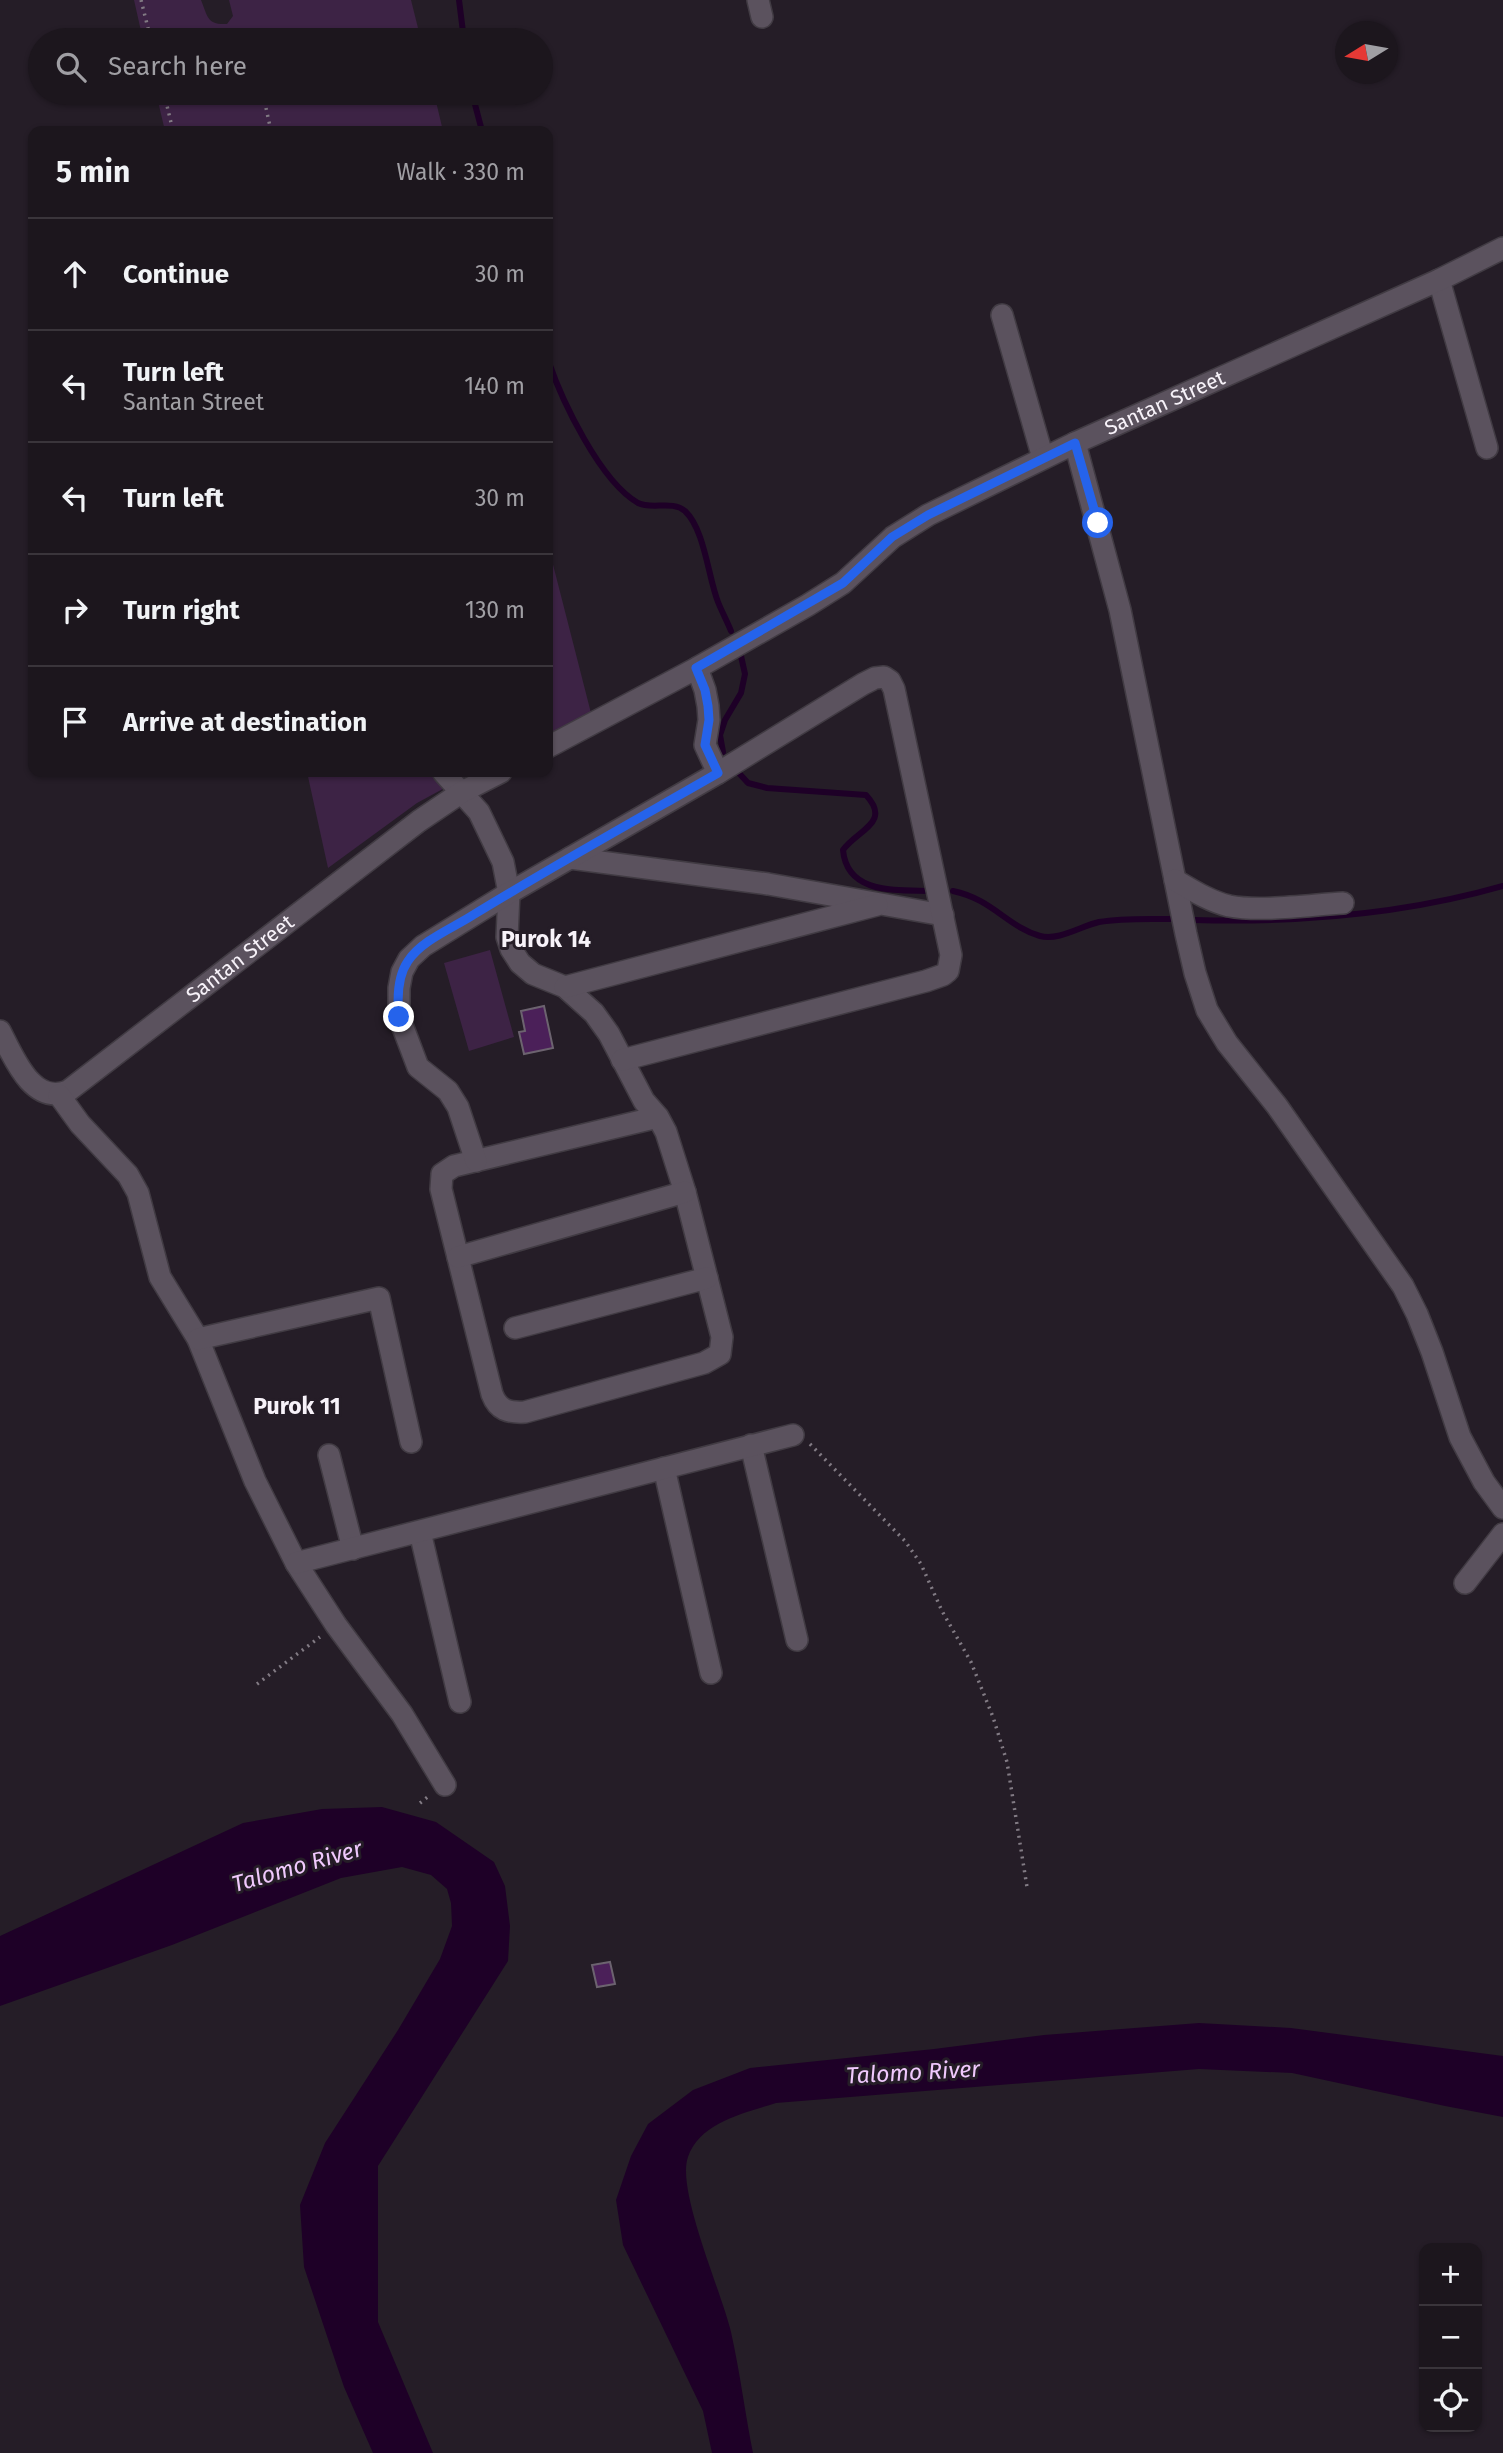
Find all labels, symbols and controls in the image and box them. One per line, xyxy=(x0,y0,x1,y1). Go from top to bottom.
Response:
north arrow xyxy=(1335,21,1398,84)
search box xyxy=(28,28,553,105)
icon: search xyxy=(52,48,90,86)
text: Search here xyxy=(108,51,247,82)
text: 5 min xyxy=(56,154,130,190)
text: Walk · 330 m xyxy=(397,158,525,186)
icon: ahead xyxy=(56,255,94,293)
text: Continue xyxy=(123,259,229,290)
text: 30 m xyxy=(475,260,525,288)
text: Turn left xyxy=(123,357,224,388)
street label: Santan Street xyxy=(1101,364,1229,441)
icon: left xyxy=(56,367,94,405)
text: 140 m xyxy=(464,372,525,400)
text: Santan Street xyxy=(123,388,264,416)
icon: left xyxy=(56,479,94,517)
text: Turn left xyxy=(123,483,224,514)
text: 30 m xyxy=(475,484,525,512)
route start xyxy=(1082,507,1113,538)
icon: right xyxy=(56,591,94,629)
text: Turn right xyxy=(123,595,240,626)
text: 130 m xyxy=(465,596,525,624)
icon: arrive xyxy=(56,703,94,741)
text: Arrive at destination xyxy=(123,707,367,738)
street label: Santan Street xyxy=(181,909,300,1008)
district label: Purok 14 xyxy=(501,925,591,953)
route end xyxy=(383,1001,414,1032)
district label: Purok 11 xyxy=(253,1392,341,1420)
water label: Talomo River xyxy=(229,1834,366,1898)
water label: Talomo River xyxy=(845,2054,982,2089)
map controls xyxy=(1419,2243,1482,2432)
button: + xyxy=(1419,2243,1482,2306)
button: − xyxy=(1419,2306,1482,2369)
button: locate xyxy=(1419,2369,1482,2432)

